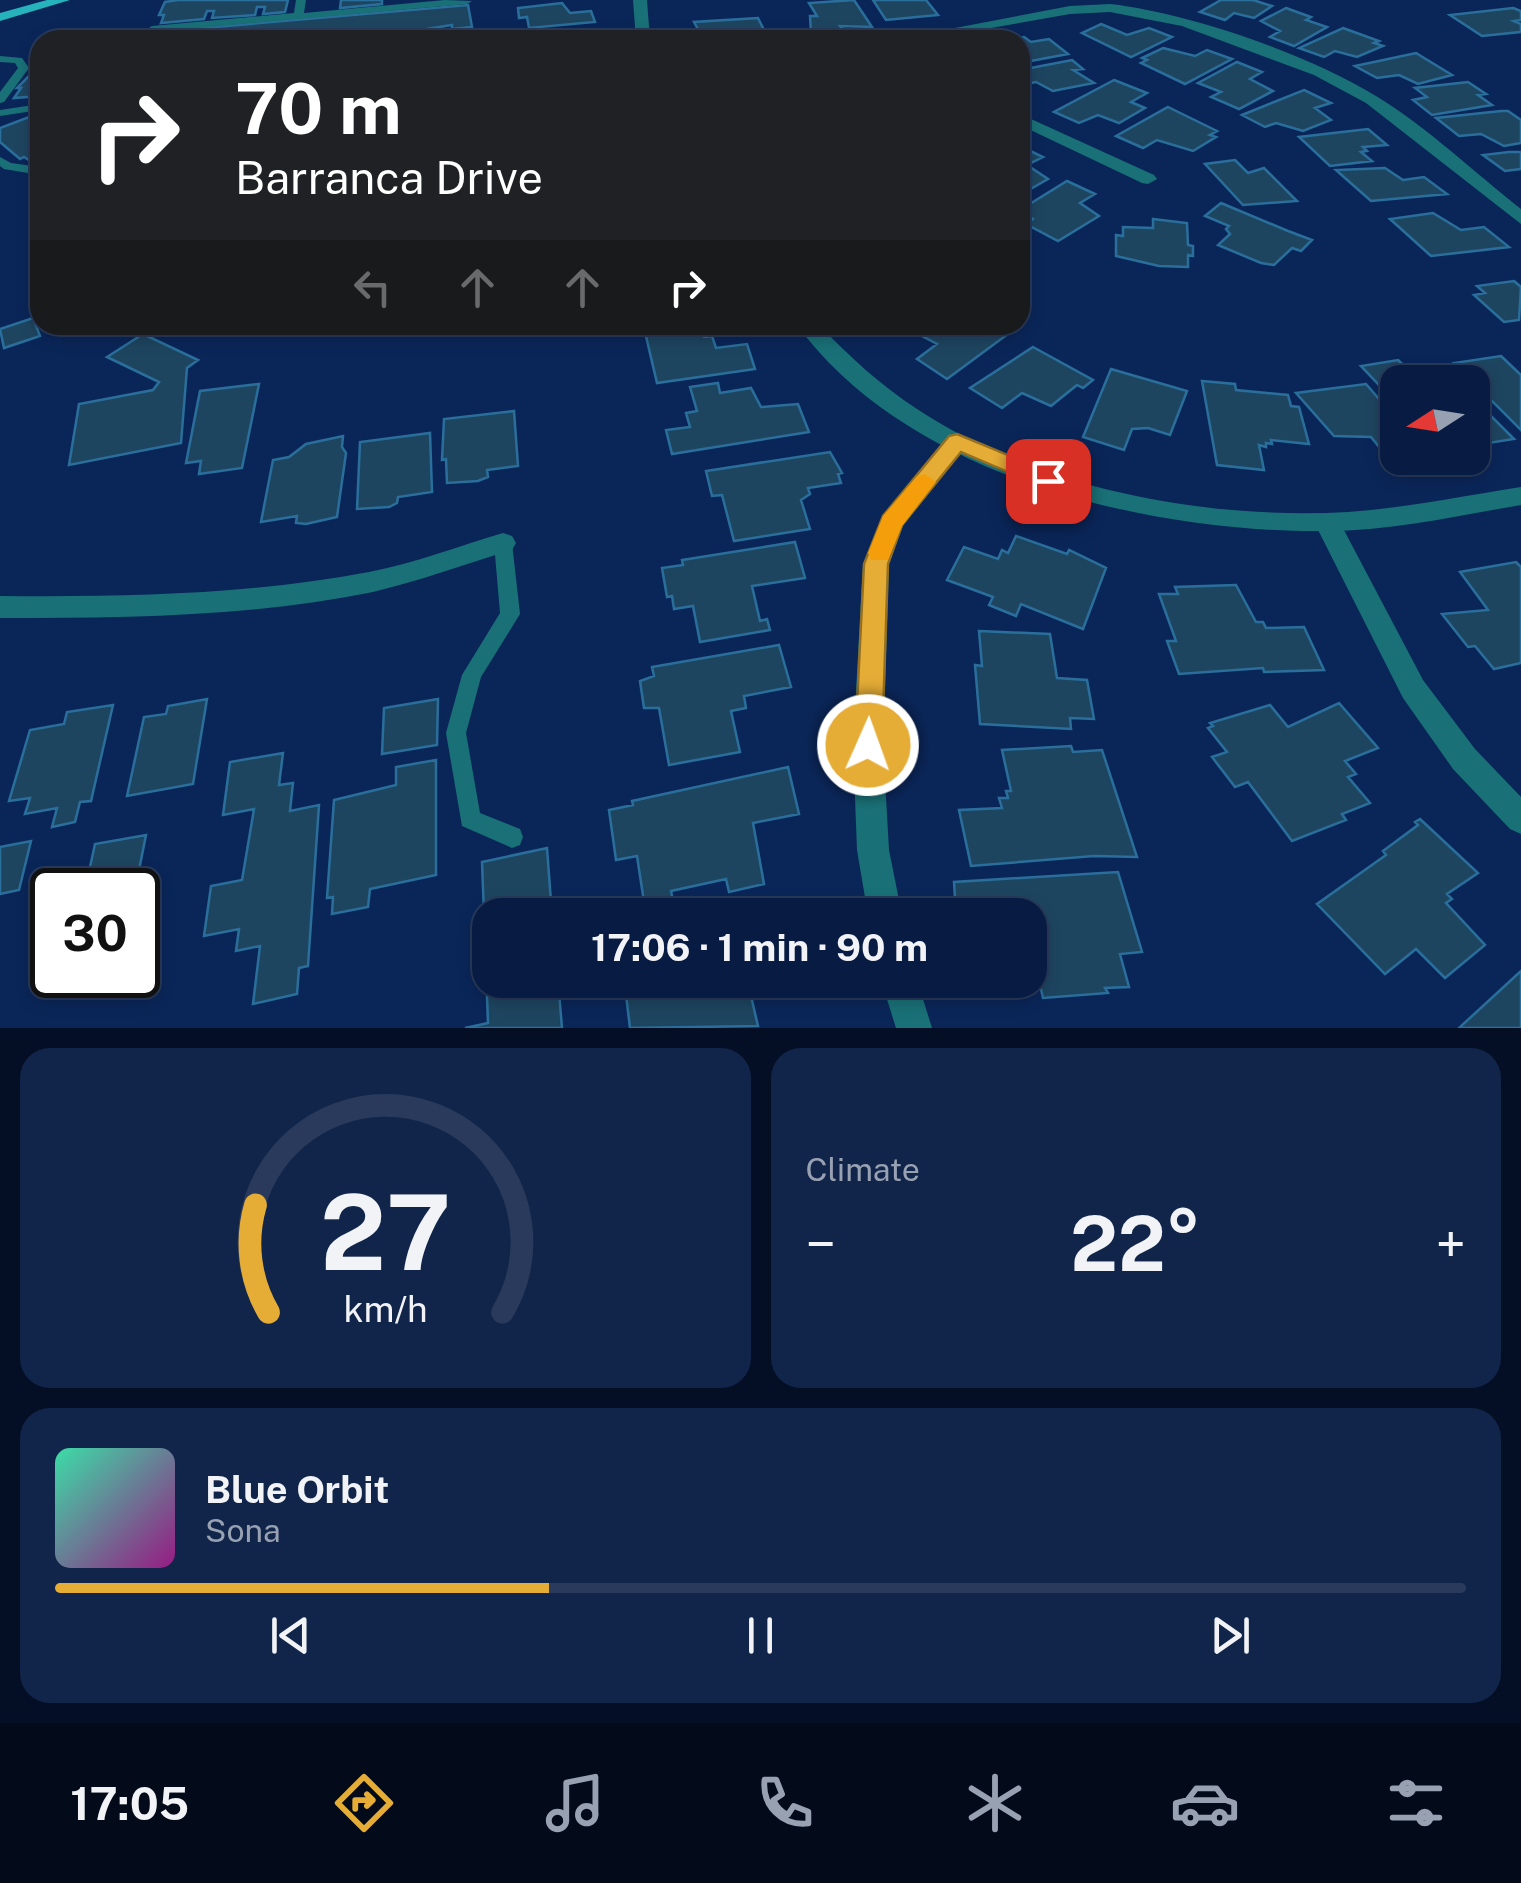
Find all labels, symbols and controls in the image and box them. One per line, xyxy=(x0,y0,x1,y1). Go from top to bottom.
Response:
text: 70 m xyxy=(235,67,402,150)
icon: right xyxy=(70,70,200,200)
text: Barranca Drive xyxy=(235,151,543,204)
icon: left xyxy=(345,260,400,315)
icon: ahead xyxy=(450,260,505,315)
icon: ahead xyxy=(555,260,610,315)
icon: right xyxy=(660,260,715,315)
north arrow xyxy=(1380,365,1490,475)
map controls xyxy=(1380,365,1490,475)
pin xyxy=(1006,439,1091,524)
icon: arrive xyxy=(1021,454,1076,509)
position arrow xyxy=(816,693,920,797)
speed limit sign: 30 xyxy=(30,868,160,998)
text: 17:06 · 1 min · 90 m xyxy=(591,925,928,970)
text: Climate xyxy=(806,1151,920,1188)
text: 27 xyxy=(320,1171,451,1293)
text: 22° xyxy=(1070,1200,1201,1288)
text: − xyxy=(806,1212,836,1276)
text: + xyxy=(1436,1212,1466,1276)
text: km/h xyxy=(343,1288,427,1330)
text: Blue Orbit xyxy=(205,1467,389,1512)
text: Sona xyxy=(205,1512,281,1549)
icon: previous xyxy=(263,1608,318,1663)
icon: pause xyxy=(733,1608,788,1663)
icon: next xyxy=(1203,1608,1258,1663)
icon: directions xyxy=(329,1768,399,1838)
icon: music xyxy=(540,1768,610,1838)
icon: phone xyxy=(750,1768,820,1838)
icon: climate xyxy=(960,1768,1030,1838)
icon: car xyxy=(1170,1768,1240,1838)
icon: filters xyxy=(1381,1768,1451,1838)
text: 17:05 xyxy=(70,1777,189,1830)

